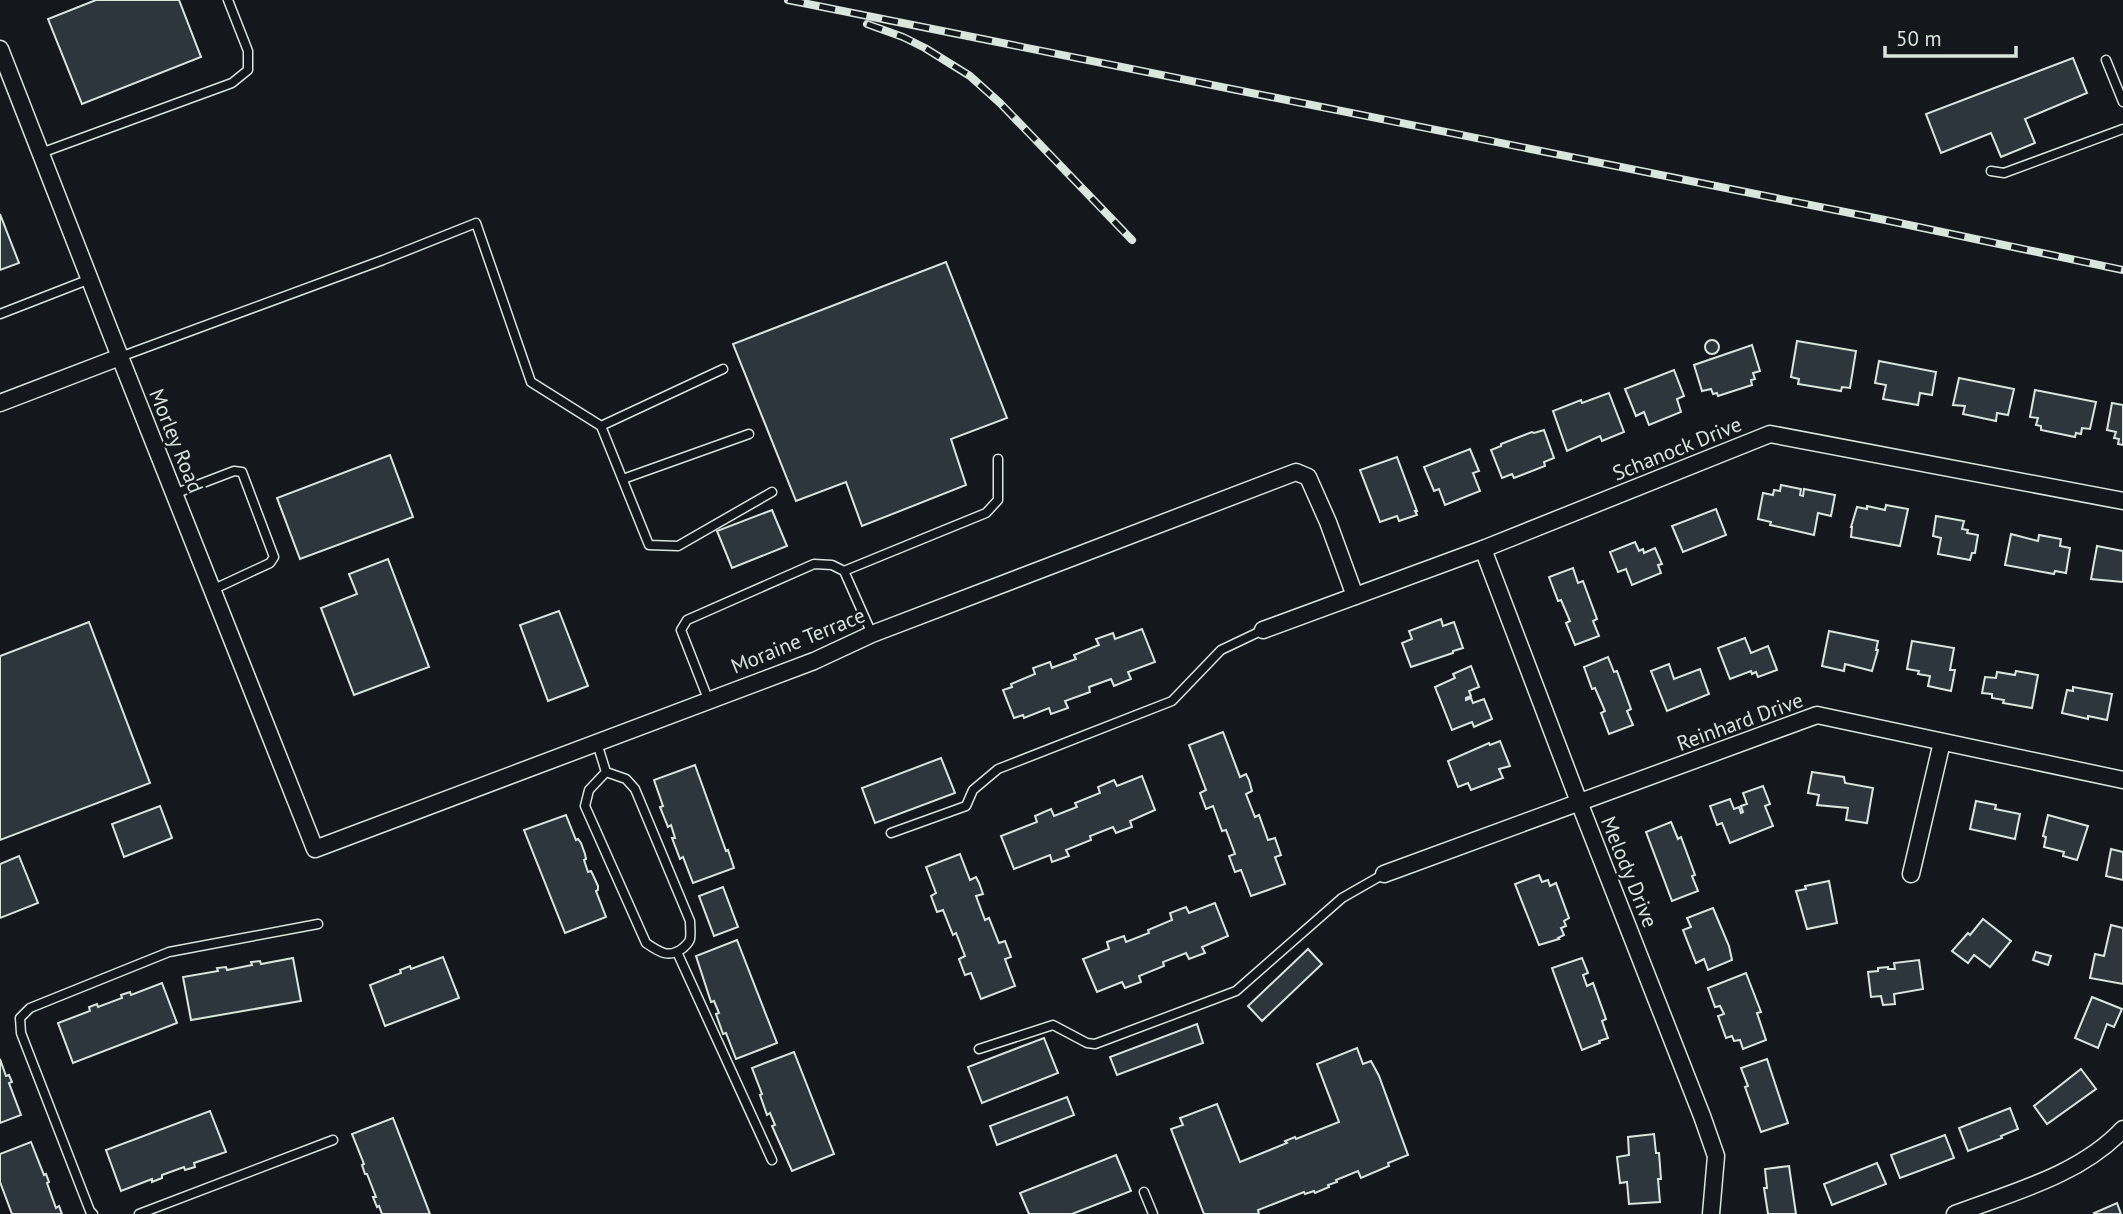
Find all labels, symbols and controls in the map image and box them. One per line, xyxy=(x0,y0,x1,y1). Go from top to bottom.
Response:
scale bar xyxy=(1885,14,2016,58)
text: 50 m xyxy=(1896,25,1942,52)
street label: Morley Road xyxy=(143,385,210,497)
street label: Schanock Drive xyxy=(1608,410,1745,487)
street label: Moraine Terrace xyxy=(727,601,869,680)
street label: Reinhard Drive xyxy=(1673,686,1807,757)
street label: Melody Drive xyxy=(1595,812,1664,931)

